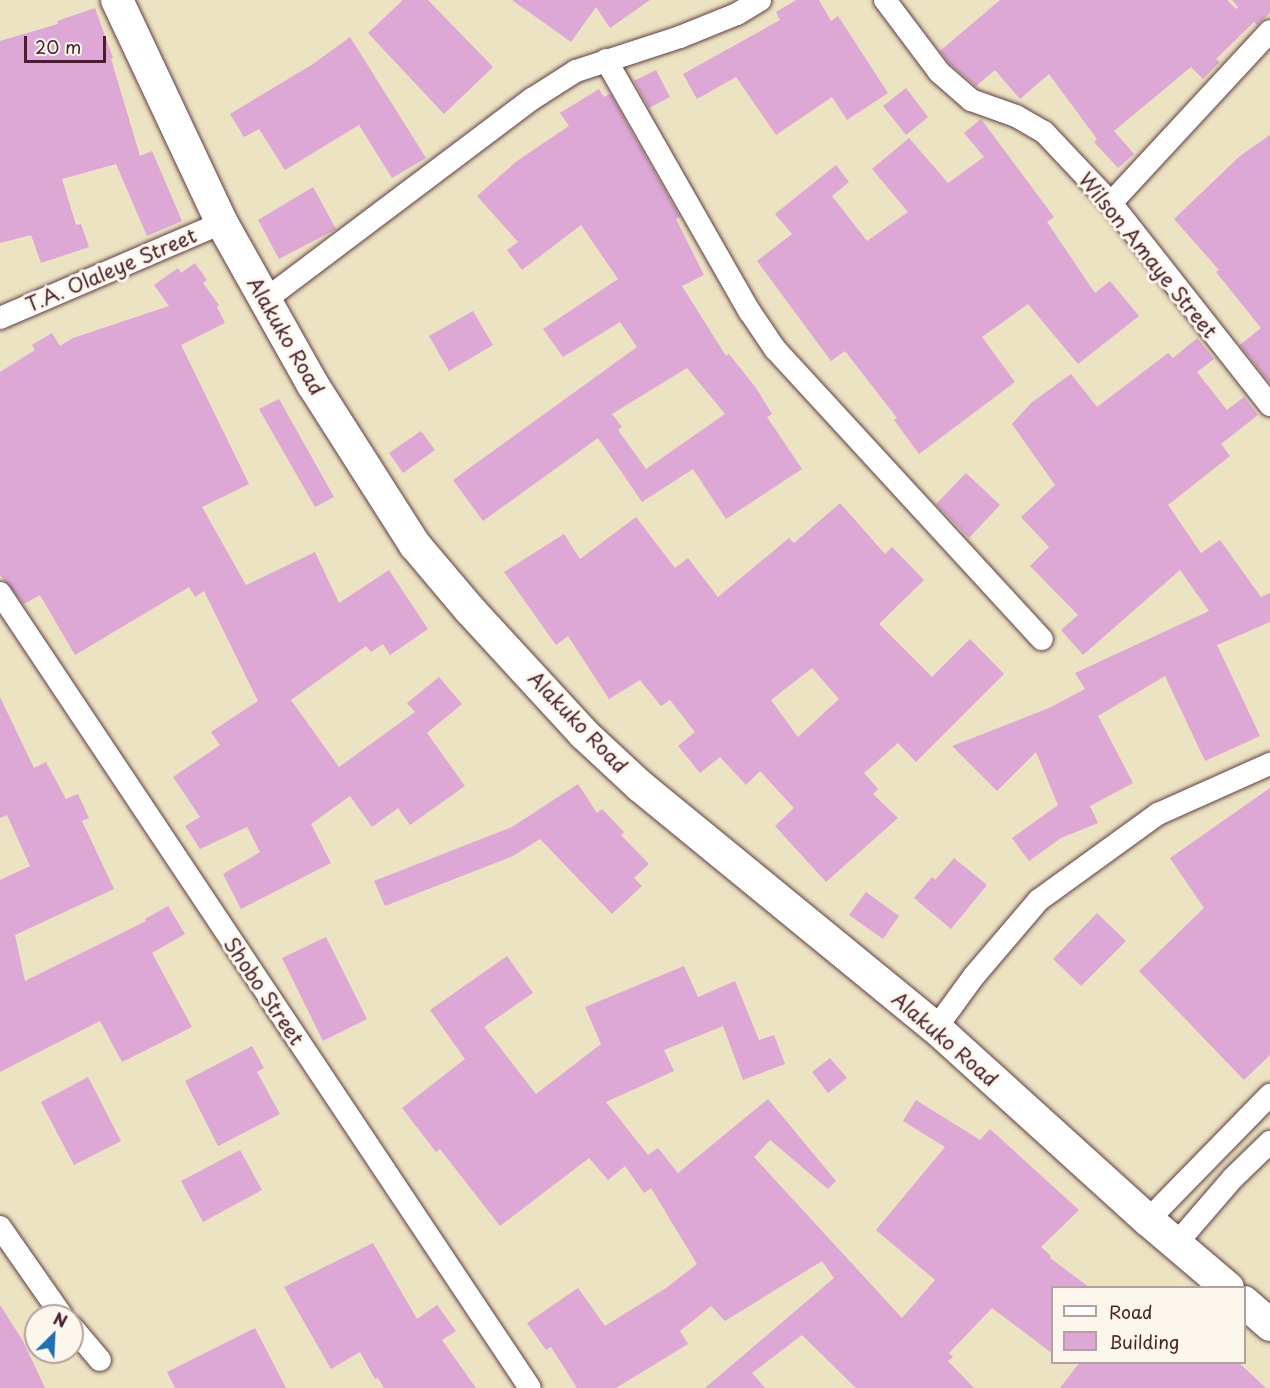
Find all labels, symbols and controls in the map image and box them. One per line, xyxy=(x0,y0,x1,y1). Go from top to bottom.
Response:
scale bar xyxy=(27,24,110,62)
text: 20 m xyxy=(35,33,81,60)
street label: Wilson Amaye Street xyxy=(1074,168,1222,342)
street label: T.A. Olaleye Street xyxy=(22,223,200,317)
street label: Alakuko Road xyxy=(242,272,330,400)
street label: Alakuko Road xyxy=(523,666,633,778)
street label: Shobo Street xyxy=(219,932,309,1050)
street label: Alakuko Road xyxy=(887,986,1003,1092)
legend xyxy=(1051,1286,1246,1364)
text: Road xyxy=(1109,1298,1153,1325)
north arrow xyxy=(24,1304,84,1364)
text: N xyxy=(50,1306,71,1333)
text: Building xyxy=(1109,1328,1179,1355)

